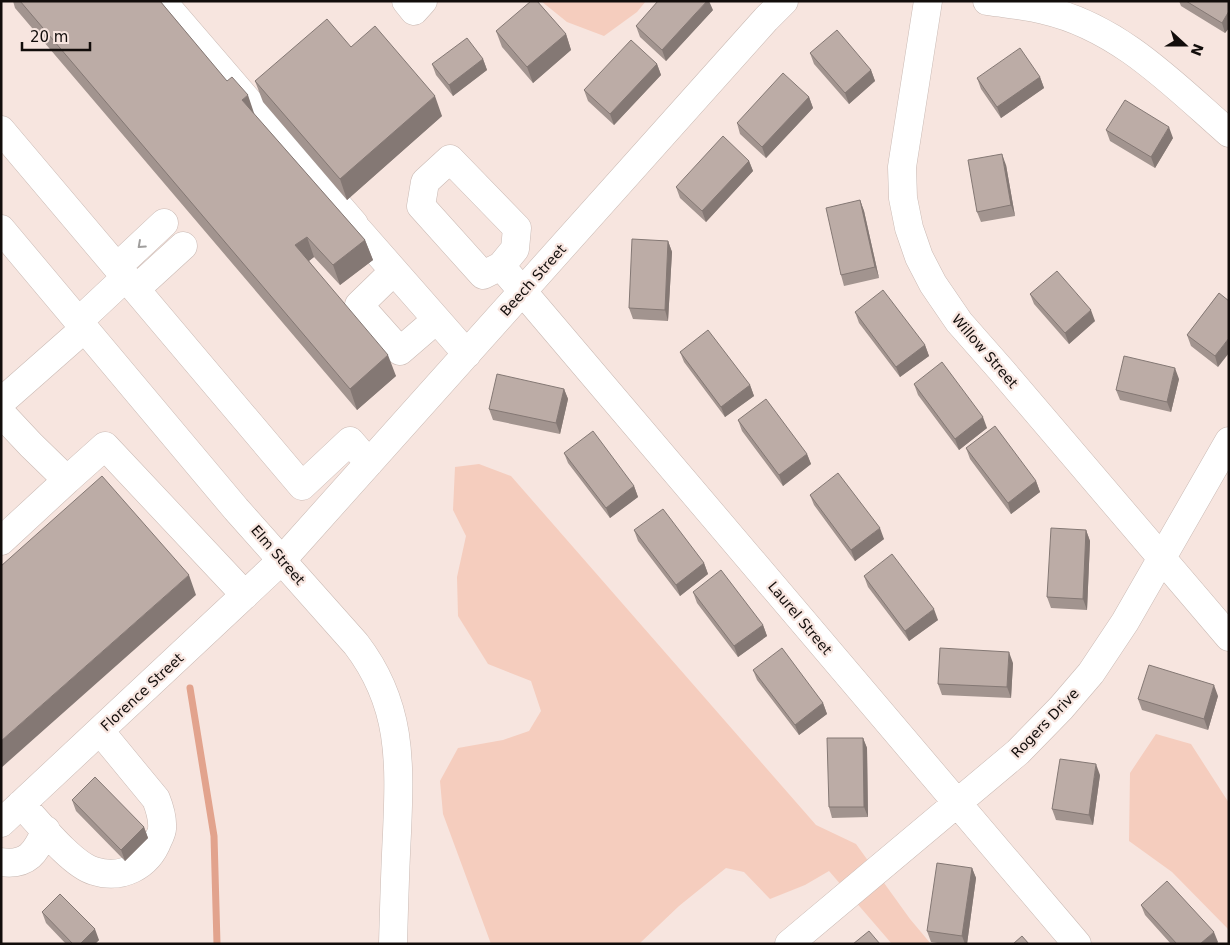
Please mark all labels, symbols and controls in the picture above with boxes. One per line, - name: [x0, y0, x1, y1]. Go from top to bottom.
- scale bar: [22, 20, 90, 52]
- north arrow: [1160, 20, 1210, 70]
- text: 20 m: [30, 28, 68, 46]
- text: N: [1188, 41, 1207, 58]
- one-way arrow: [137, 239, 146, 248]
- street label: Beech Street: [497, 241, 570, 319]
- street label: Willow Street: [949, 311, 1022, 391]
- street label: Elm Street: [248, 522, 308, 588]
- street label: Laurel Street: [765, 578, 835, 658]
- street label: Florence Street: [98, 649, 187, 734]
- street label: Rogers Drive: [1008, 685, 1082, 761]

